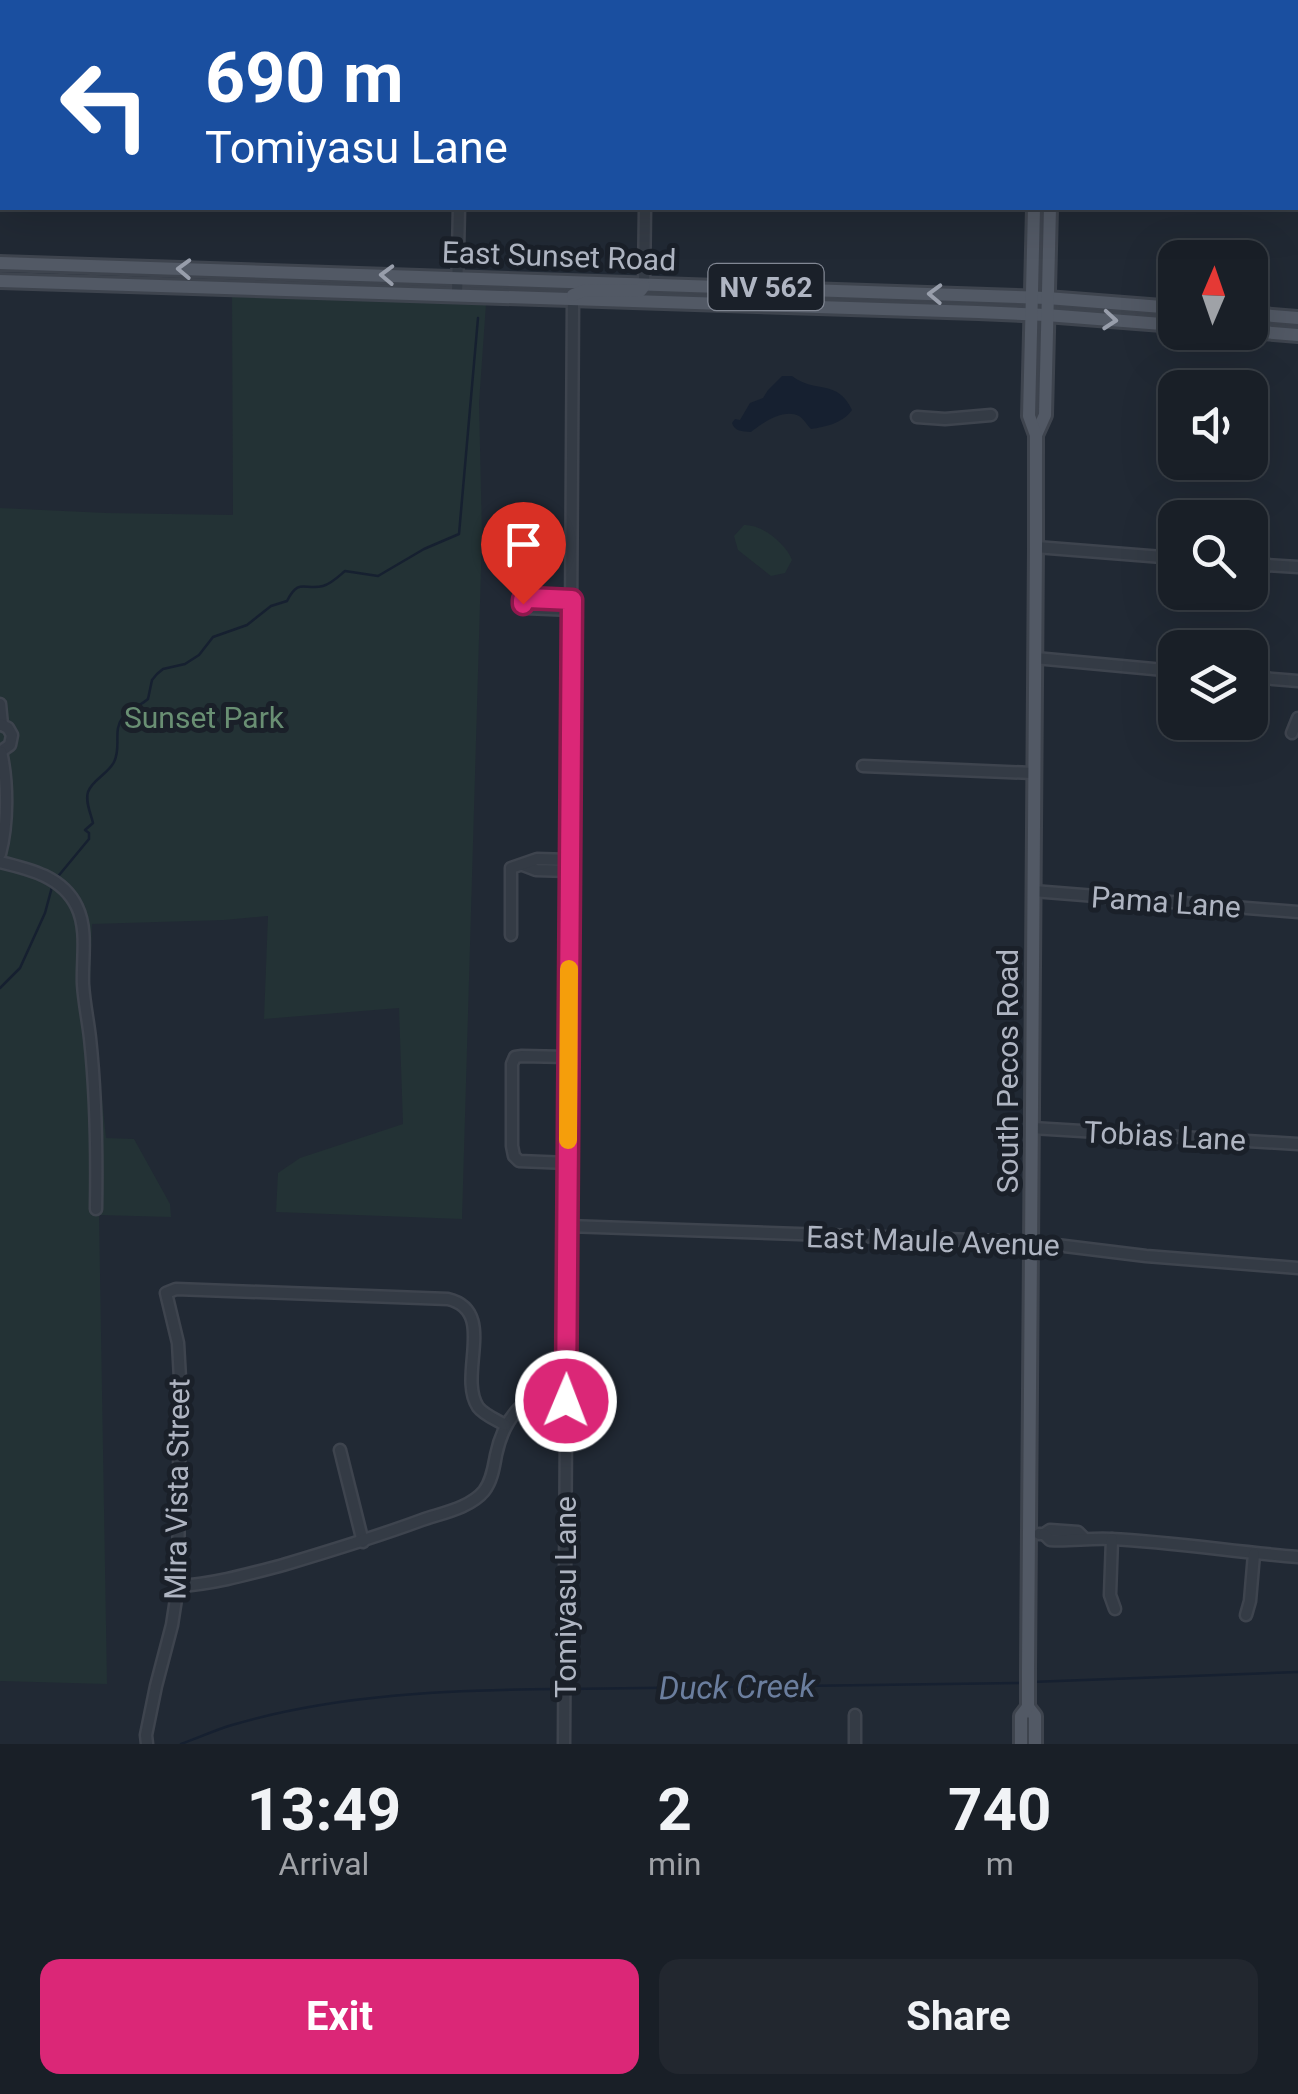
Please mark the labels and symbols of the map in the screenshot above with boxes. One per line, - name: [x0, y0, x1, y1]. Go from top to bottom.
- street label: East Sunset Road: [441, 234, 677, 278]
- north arrow: [1158, 240, 1268, 350]
- one-way arrow: [175, 258, 191, 279]
- road number: NV 562: [708, 264, 824, 310]
- one-way arrow: [379, 265, 395, 286]
- one-way arrow: [926, 284, 942, 305]
- one-way arrow: [1103, 309, 1119, 330]
- pin: [481, 502, 566, 605]
- park label: Sunset Park: [124, 700, 285, 735]
- street label: Pama Lane: [1090, 879, 1242, 925]
- street label: South Pecos Road: [990, 949, 1025, 1193]
- street label: Tobias Lane: [1083, 1114, 1247, 1158]
- street label: East Maule Avenue: [806, 1219, 1060, 1263]
- position arrow: [514, 1349, 618, 1453]
- street label: Mira Vista Street: [158, 1378, 196, 1600]
- street label: Tomiyasu Lane: [548, 1496, 583, 1698]
- water label: Duck Creek: [658, 1667, 817, 1707]

